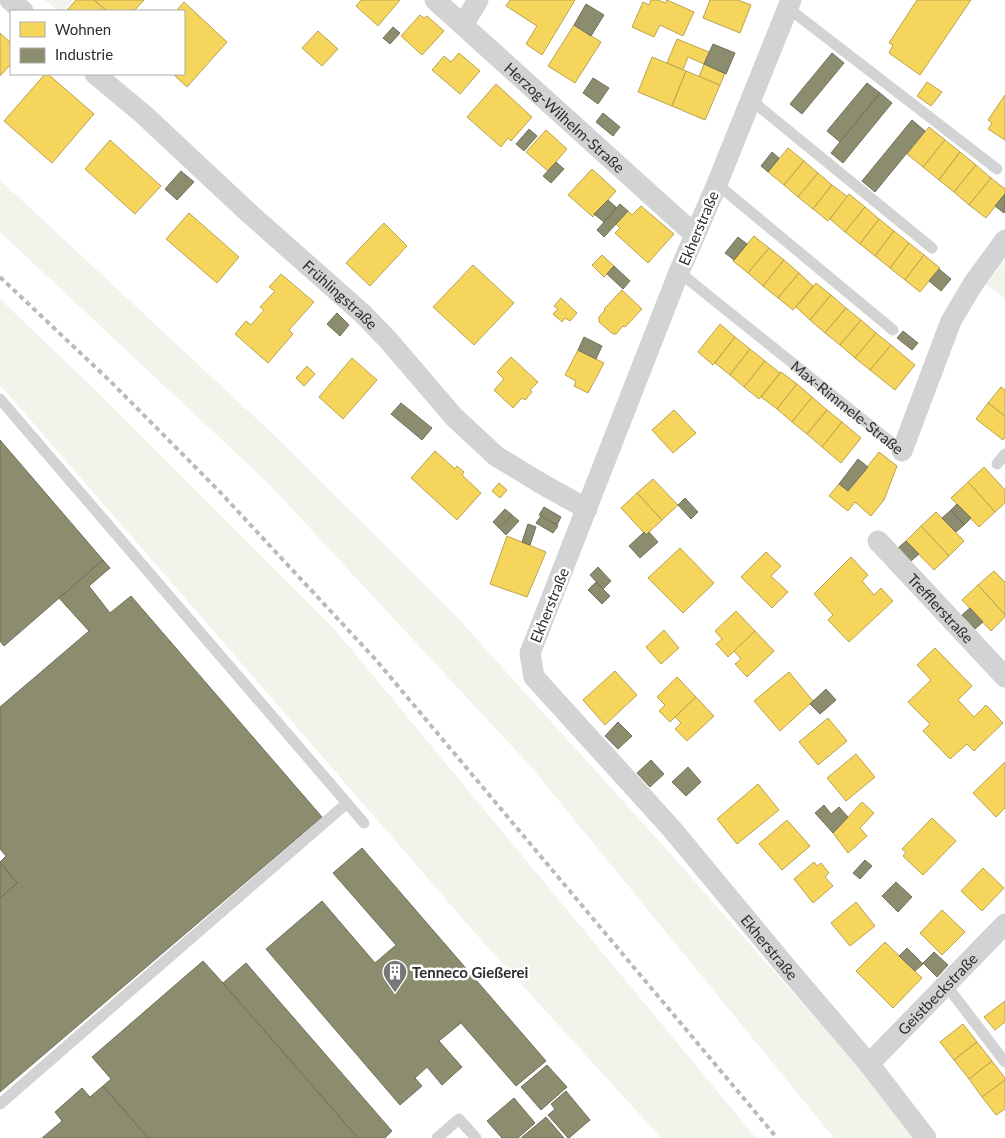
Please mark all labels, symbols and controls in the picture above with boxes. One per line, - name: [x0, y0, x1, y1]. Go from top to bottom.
- legend: [10, 10, 185, 75]
- text: Wohnen: [55, 20, 111, 38]
- text: Industrie: [55, 45, 113, 63]
- street label: Herzog-Wilhelm-Straße: [501, 58, 629, 176]
- street label: Ekherstraße: [674, 188, 722, 268]
- street label: Frühlingstraße: [299, 256, 382, 333]
- street label: Max-Rimmele-Straße: [788, 357, 907, 458]
- street label: Ekherstraße: [526, 565, 572, 645]
- street label: Trefflerstraße: [904, 570, 978, 647]
- street label: Ekherstraße: [737, 911, 802, 983]
- street label: Geistbeckstraße: [894, 949, 981, 1038]
- building icon: Tenneco Gießerei: [382, 959, 408, 993]
- place label: Tenneco Gießerei: [412, 963, 529, 981]

